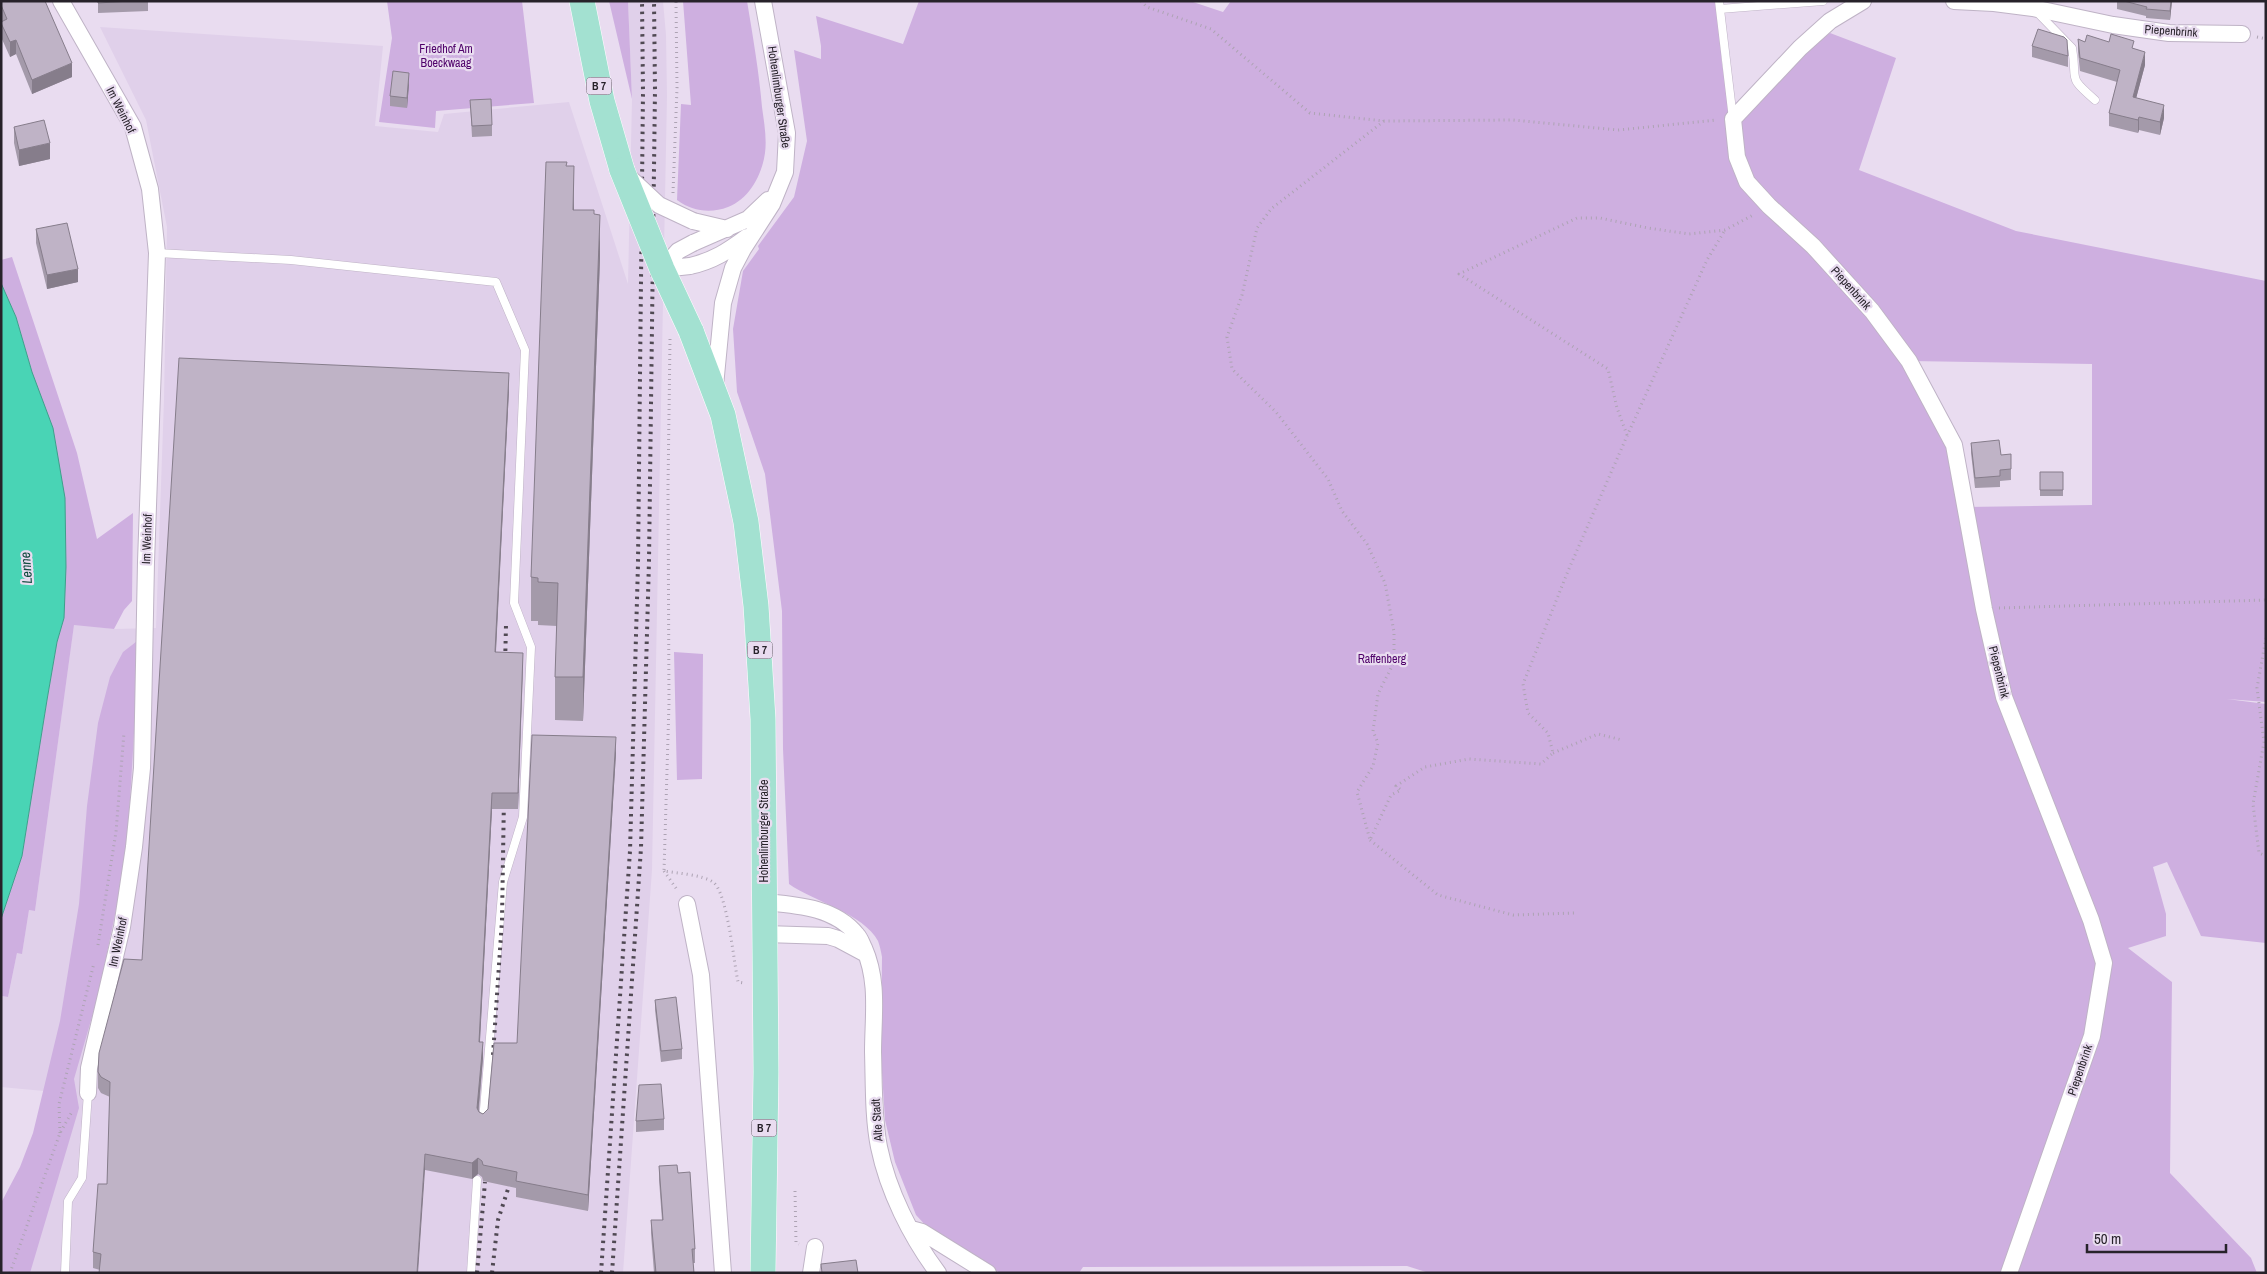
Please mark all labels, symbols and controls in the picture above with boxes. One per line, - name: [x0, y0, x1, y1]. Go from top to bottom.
- street label: Piepenbrink: [2144, 21, 2198, 41]
- park label: Friedhof Am Boeckwaag: [419, 41, 473, 71]
- street label: Hohenlimburger Straße: [764, 45, 794, 149]
- road number: B 7: [586, 78, 612, 94]
- street label: Im Weinhof: [102, 84, 140, 136]
- street label: Piepenbrink: [1827, 263, 1875, 313]
- street label: Im Weinhof: [138, 513, 156, 564]
- water label: Lenne: [16, 551, 36, 585]
- road number: B 7: [748, 642, 772, 658]
- street label: Piepenbrink: [1985, 644, 2013, 700]
- park label: Raffenberg: [1358, 651, 1407, 667]
- street label: Hohenlimburger Straße: [756, 780, 772, 882]
- street label: Im Weinhof: [105, 916, 131, 968]
- street label: Piepenbrink: [2064, 1042, 2096, 1098]
- street label: Alte Stadt: [868, 1098, 887, 1143]
- road number: B 7: [752, 1120, 776, 1136]
- scale bar: [2087, 1222, 2226, 1254]
- text: 50 m: [2094, 1228, 2121, 1249]

